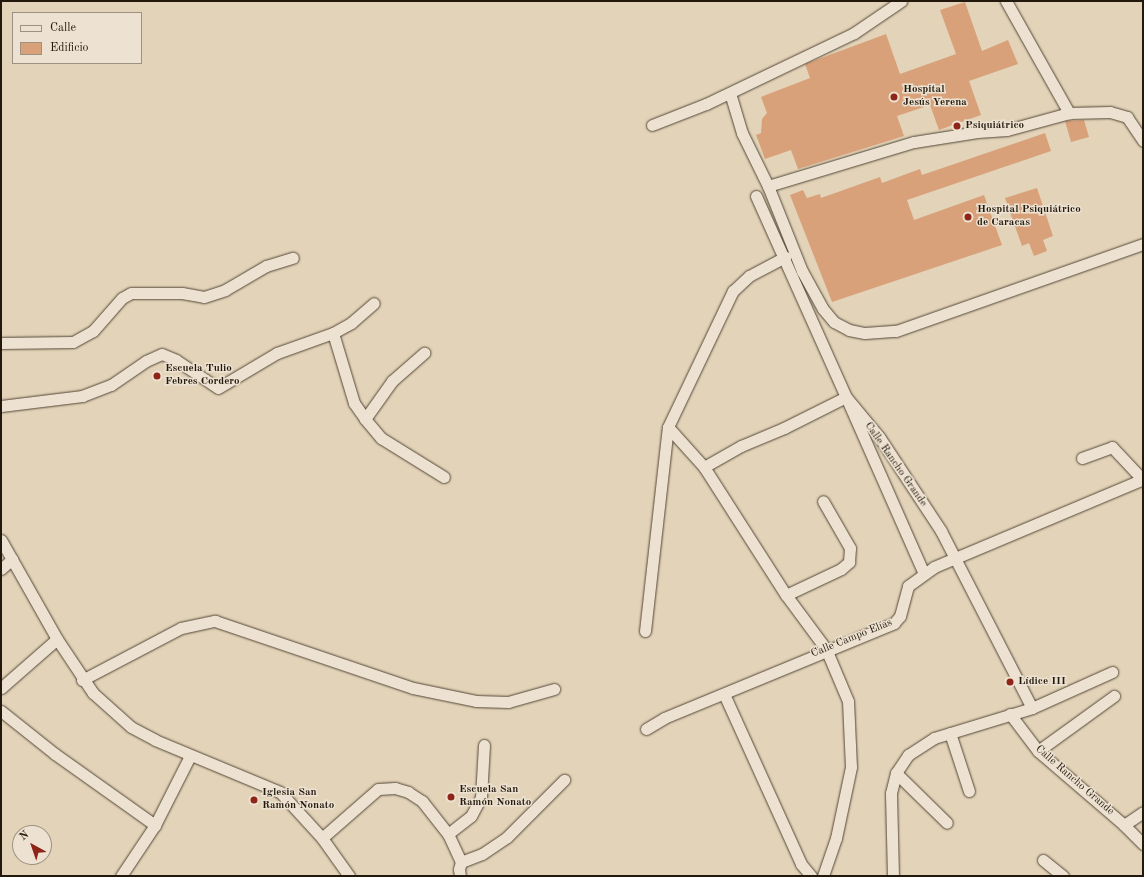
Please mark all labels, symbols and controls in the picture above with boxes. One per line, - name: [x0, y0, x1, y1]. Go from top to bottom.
- legend: [12, 12, 142, 64]
- text: Calle: [50, 22, 76, 34]
- text: Edificio: [50, 42, 89, 54]
- place label: Hospital Jesús Yerena: [903, 84, 967, 110]
- marker: Hospital Jesús Yerena: [888, 91, 900, 103]
- place label: Psiquiátrico: [965, 119, 1024, 133]
- marker: Psiquiátrico: [952, 121, 962, 131]
- place label: Hospital Psiquiátrico de Caracas: [977, 204, 1081, 230]
- marker: Hospital Psiquiátrico de Caracas: [962, 211, 974, 223]
- place label: Escuela Tulio Febres Cordero: [165, 363, 240, 389]
- marker: Escuela Tulio Febres Cordero: [152, 371, 162, 381]
- street label: Calle Rancho Grande: [861, 420, 929, 510]
- street label: Calle Campo Elías: [809, 617, 895, 661]
- place label: Lídice III: [1018, 675, 1066, 689]
- marker: Lídice III: [1005, 677, 1015, 687]
- street label: Calle Rancho Grande: [1032, 743, 1116, 819]
- place label: Escuela San Ramón Nonato: [459, 784, 531, 810]
- place label: Iglesia San Ramón Nonato: [262, 787, 334, 813]
- marker: Escuela San Ramón Nonato: [446, 792, 456, 802]
- marker: Iglesia San Ramón Nonato: [249, 795, 259, 805]
- north arrow: [12, 825, 52, 865]
- text: N: [18, 829, 31, 843]

